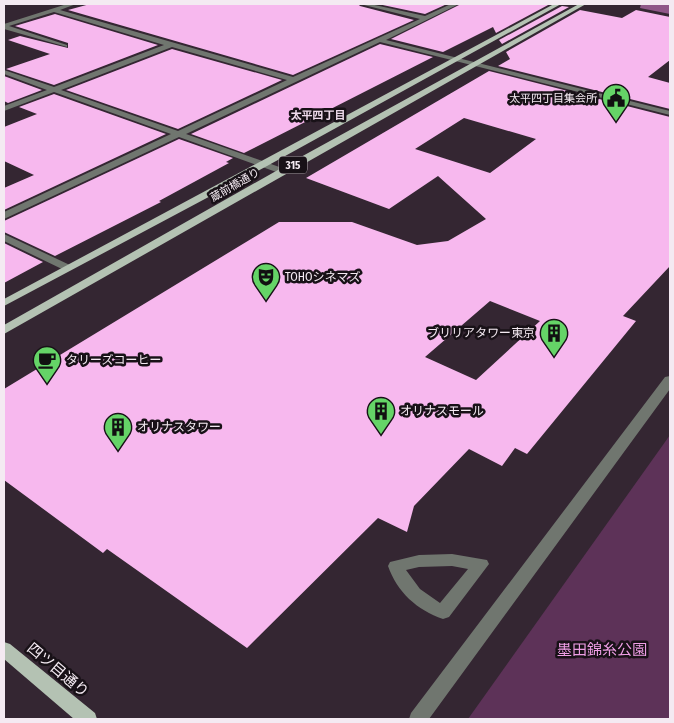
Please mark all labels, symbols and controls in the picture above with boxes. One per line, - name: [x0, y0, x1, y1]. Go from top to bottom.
- public building icon: 太平四丁目集会所: [601, 83, 631, 122]
- place label: 太平四丁目集会所: [509, 92, 598, 105]
- district label: 太平四丁目: [291, 109, 346, 122]
- road number: 315: [279, 156, 307, 174]
- street label: 蔵前橋通り: [208, 166, 262, 204]
- theatre icon: TOHOシネマズ: [251, 262, 281, 301]
- place label: TOHOシネマズ: [285, 270, 360, 284]
- building icon: ブリリアタワー東京: [539, 318, 569, 357]
- place label: ブリリアタワー東京: [427, 326, 535, 340]
- cafe icon: タリーズコーヒー: [32, 345, 62, 384]
- place label: タリーズコーヒー: [66, 353, 161, 367]
- building icon: オリナスモール: [366, 396, 396, 435]
- place label: オリナスモール: [400, 404, 484, 418]
- building icon: オリナスタワー: [103, 412, 133, 451]
- place label: オリナスタワー: [137, 420, 221, 434]
- street label: 四ツ目通り: [23, 639, 93, 701]
- park label: 墨田錦糸公園: [557, 641, 647, 659]

